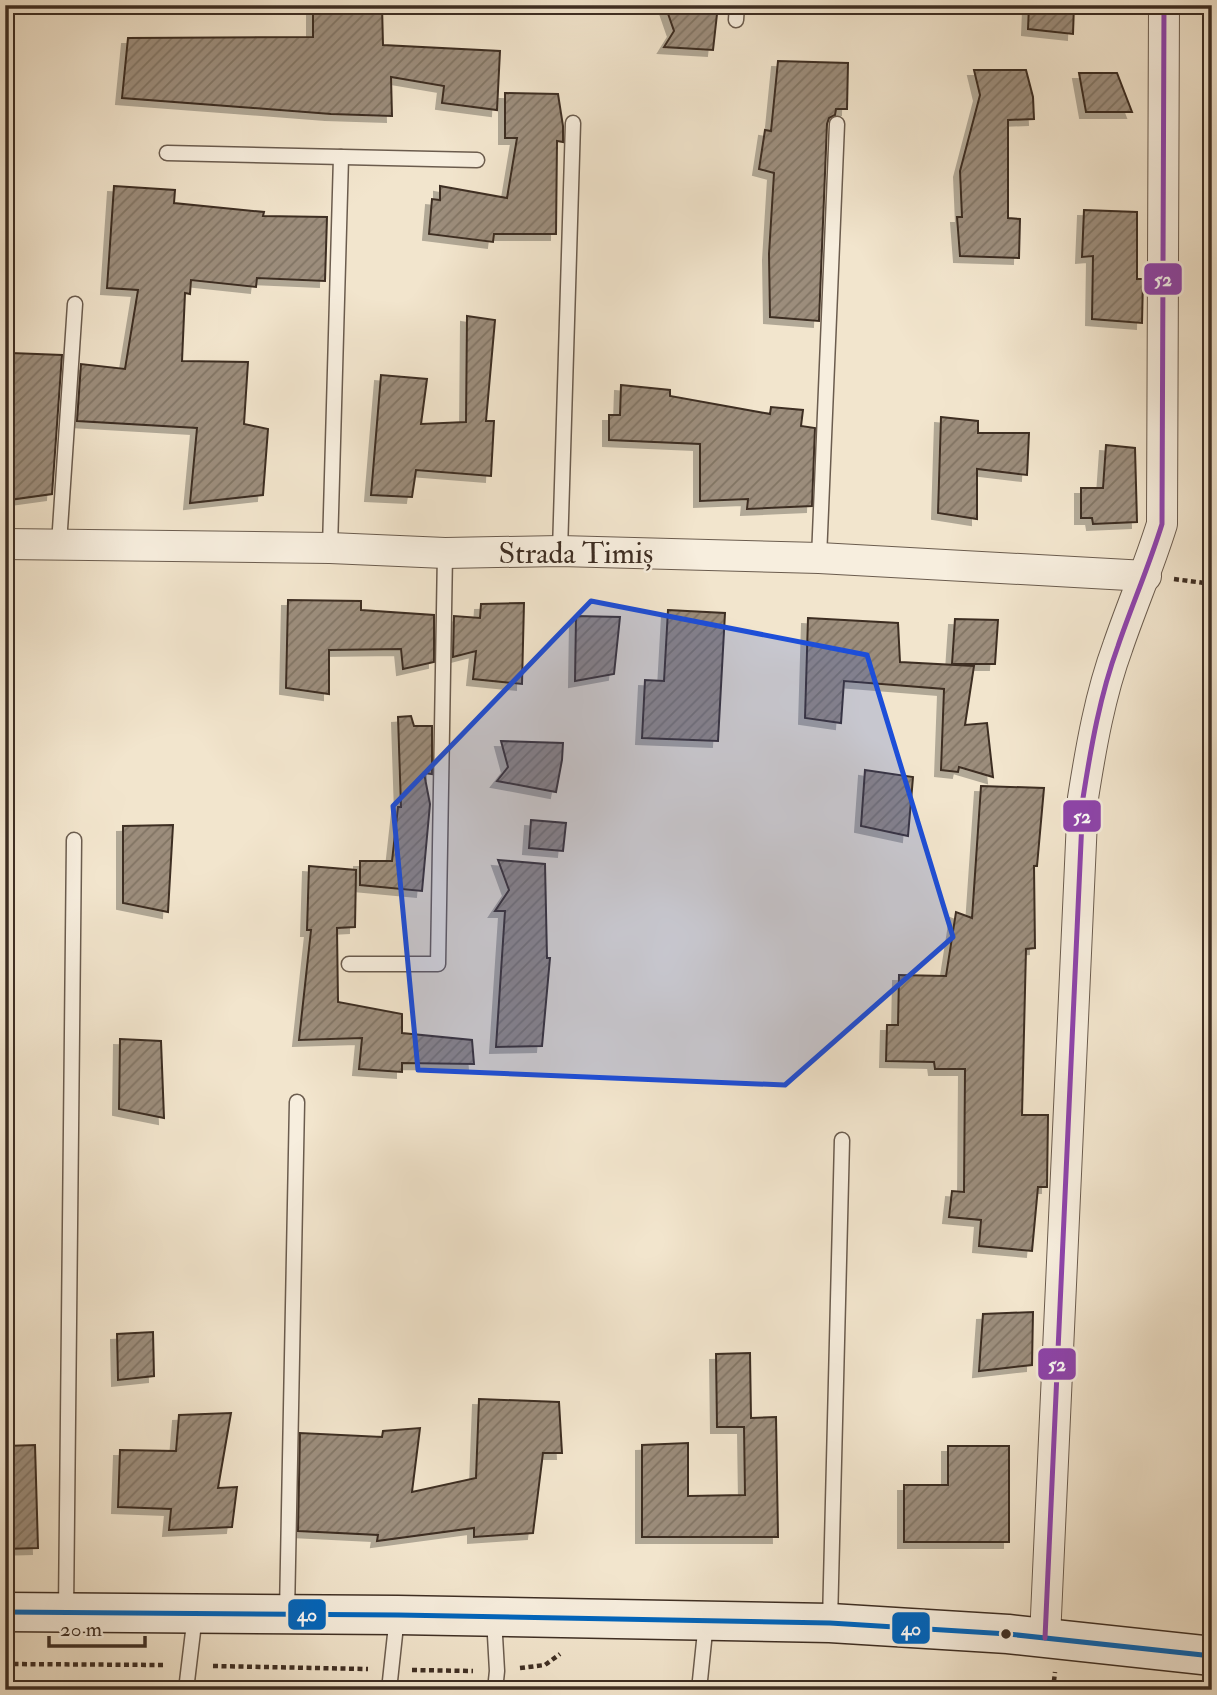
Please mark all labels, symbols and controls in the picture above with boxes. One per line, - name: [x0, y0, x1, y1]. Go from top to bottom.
- line badge: 52: [1143, 262, 1183, 296]
- text: 52: [1154, 268, 1172, 292]
- street label: Strada Timiș: [499, 535, 653, 572]
- line badge: 52: [1062, 799, 1102, 833]
- text: 52: [1073, 805, 1091, 829]
- line badge: 52: [1037, 1347, 1077, 1381]
- text: 52: [1048, 1353, 1066, 1377]
- line badge: 40: [287, 1598, 327, 1631]
- text: 40: [296, 1603, 317, 1627]
- scale bar: [49, 1604, 145, 1648]
- line badge: 40: [891, 1611, 931, 1645]
- text: 20 m: [60, 1616, 102, 1643]
- text: 40: [900, 1617, 921, 1641]
- unlabelled marker: [999, 1627, 1013, 1641]

